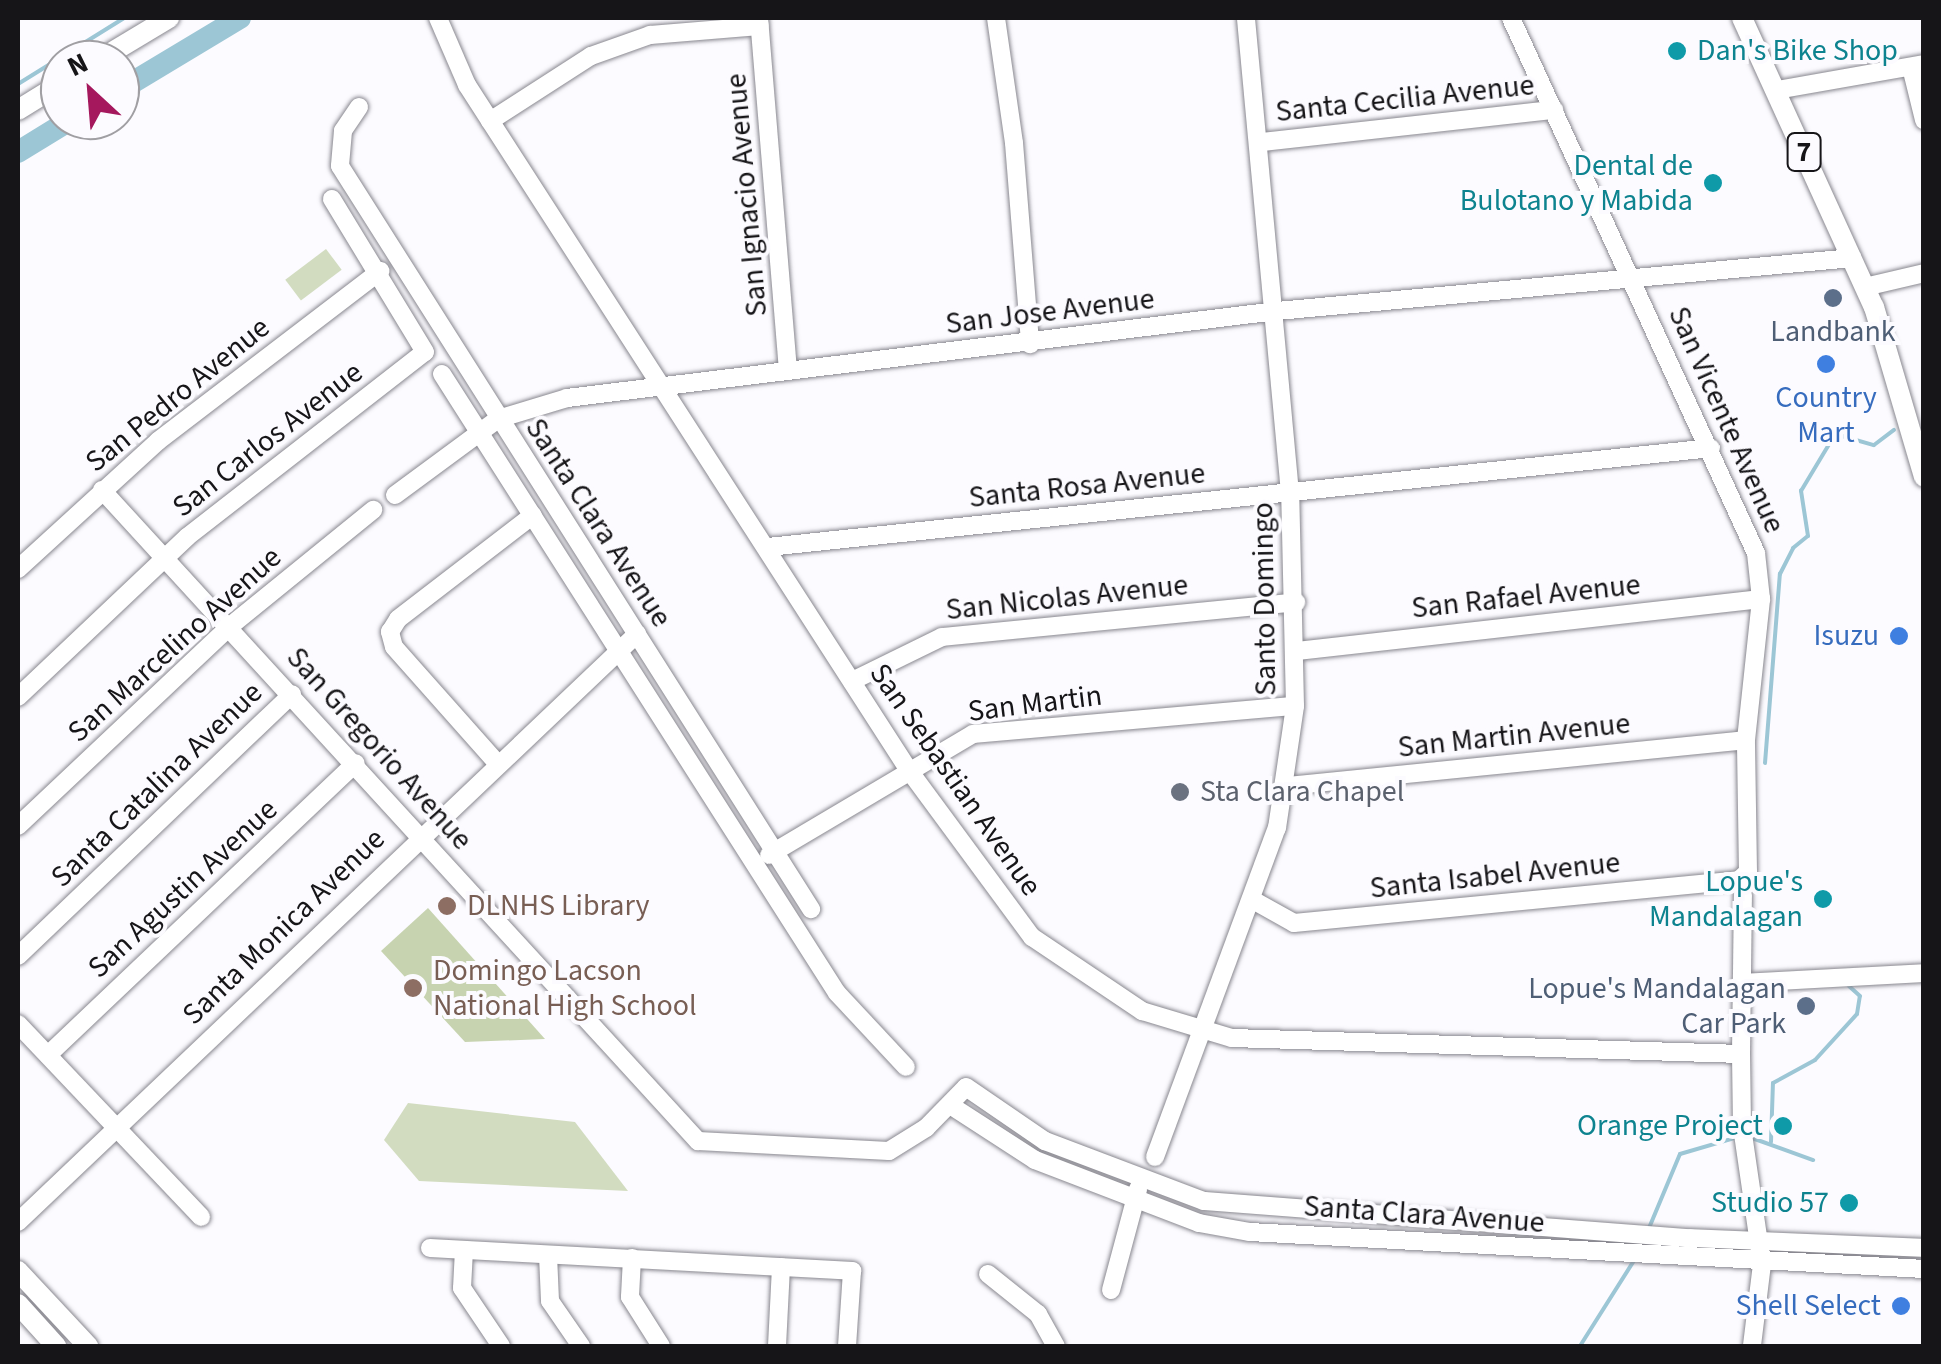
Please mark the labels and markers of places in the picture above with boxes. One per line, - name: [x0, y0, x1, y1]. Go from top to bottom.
- place label: Dan's Bike Shop: [1697, 33, 1898, 69]
- marker: Dan's Bike Shop: [1666, 40, 1688, 62]
- place label: Dental de Bulotano y Mabida: [1460, 148, 1693, 218]
- marker: Dental de Bulotano y Mabida: [1702, 172, 1724, 194]
- marker: Landbank: [1822, 287, 1844, 309]
- place label: Landbank: [1770, 314, 1896, 350]
- marker: Country Mart: [1815, 353, 1837, 375]
- place label: Country Mart: [1775, 380, 1877, 450]
- place label: Isuzu: [1813, 618, 1879, 654]
- marker: Isuzu: [1888, 625, 1910, 647]
- place label: Sta Clara Chapel: [1200, 774, 1404, 810]
- marker: Sta Clara Chapel: [1169, 781, 1191, 803]
- place label: Lopue's Mandalagan: [1649, 864, 1803, 934]
- place label: DLNHS Library: [467, 888, 650, 924]
- marker: Lopue's Mandalagan: [1812, 888, 1834, 910]
- marker: DLNHS Library: [436, 895, 458, 917]
- place label: Domingo Lacson National High School: [433, 953, 697, 1024]
- place label: Lopue's Mandalagan Car Park: [1528, 971, 1786, 1042]
- marker: Domingo Lacson National High School: [402, 977, 424, 999]
- marker: Lopue's Mandalagan Car Park: [1795, 995, 1817, 1017]
- place label: Orange Project: [1577, 1108, 1763, 1144]
- marker: Orange Project: [1772, 1115, 1794, 1137]
- place label: Studio 57: [1711, 1185, 1829, 1221]
- marker: Studio 57: [1838, 1192, 1860, 1214]
- place label: Shell Select: [1736, 1288, 1881, 1324]
- marker: Shell Select: [1890, 1295, 1912, 1317]

